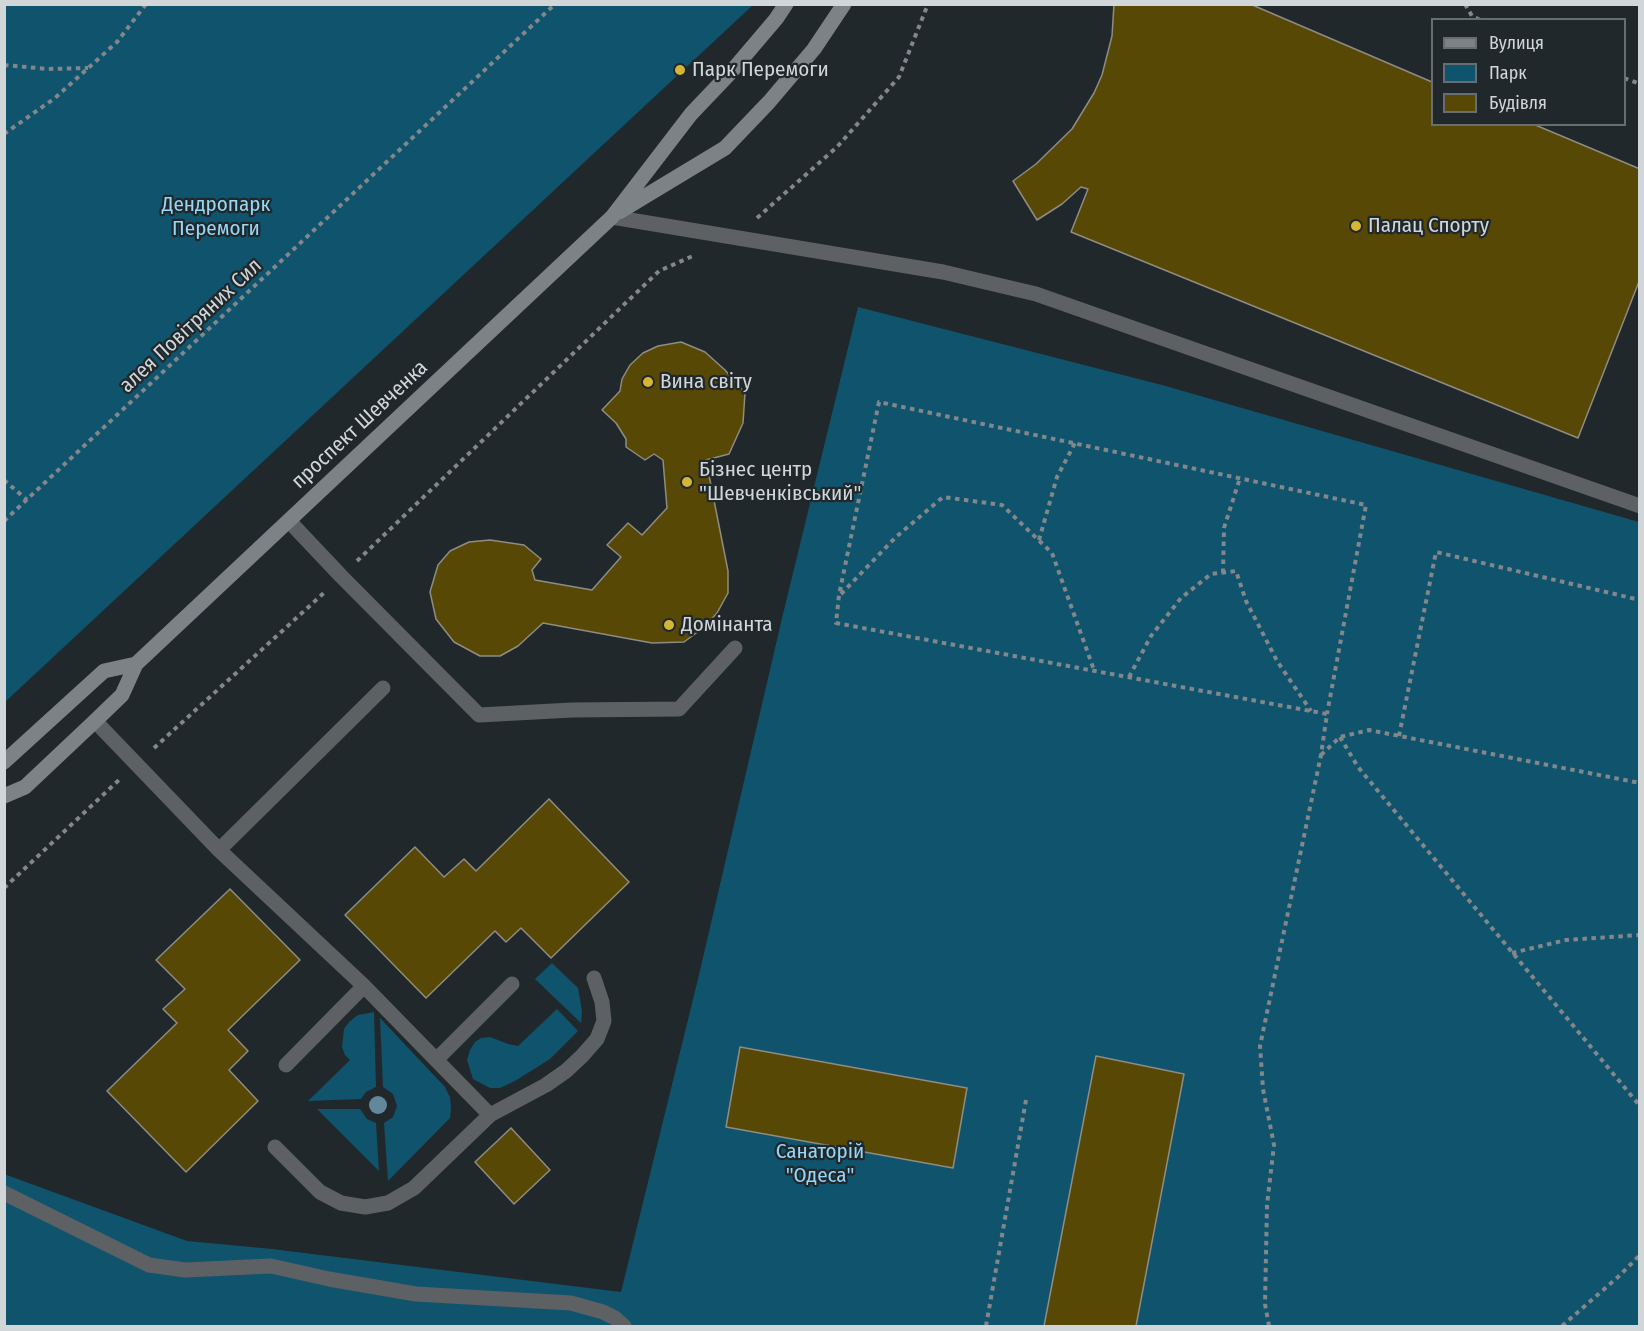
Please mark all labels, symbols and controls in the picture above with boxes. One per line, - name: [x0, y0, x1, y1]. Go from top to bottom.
- legend: [1431, 18, 1626, 126]
- text: Вулиця: [1489, 32, 1544, 54]
- place label: Парк Перемоги: [692, 57, 829, 83]
- text: Парк: [1489, 62, 1527, 84]
- marker: Парк Перемоги: [673, 63, 687, 77]
- text: Будівля: [1489, 92, 1547, 114]
- park label: Дендропарк Перемоги: [162, 192, 270, 242]
- place label: Палац Спорту: [1368, 213, 1489, 239]
- marker: Палац Спорту: [1349, 219, 1363, 233]
- street label: алея Повітряних Сил: [115, 254, 267, 398]
- street label: проспект Шевченка: [287, 355, 433, 495]
- place label: Вина світу: [660, 369, 752, 395]
- marker: Вина світу: [641, 375, 655, 389]
- place label: Бізнес центр "Шевченківський": [699, 457, 861, 507]
- marker: Бізнес центр "Шевченківський": [680, 475, 694, 489]
- place label: Домінанта: [681, 612, 773, 638]
- marker: Домінанта: [662, 618, 676, 632]
- park label: Санаторій "Одеса": [776, 1139, 864, 1189]

